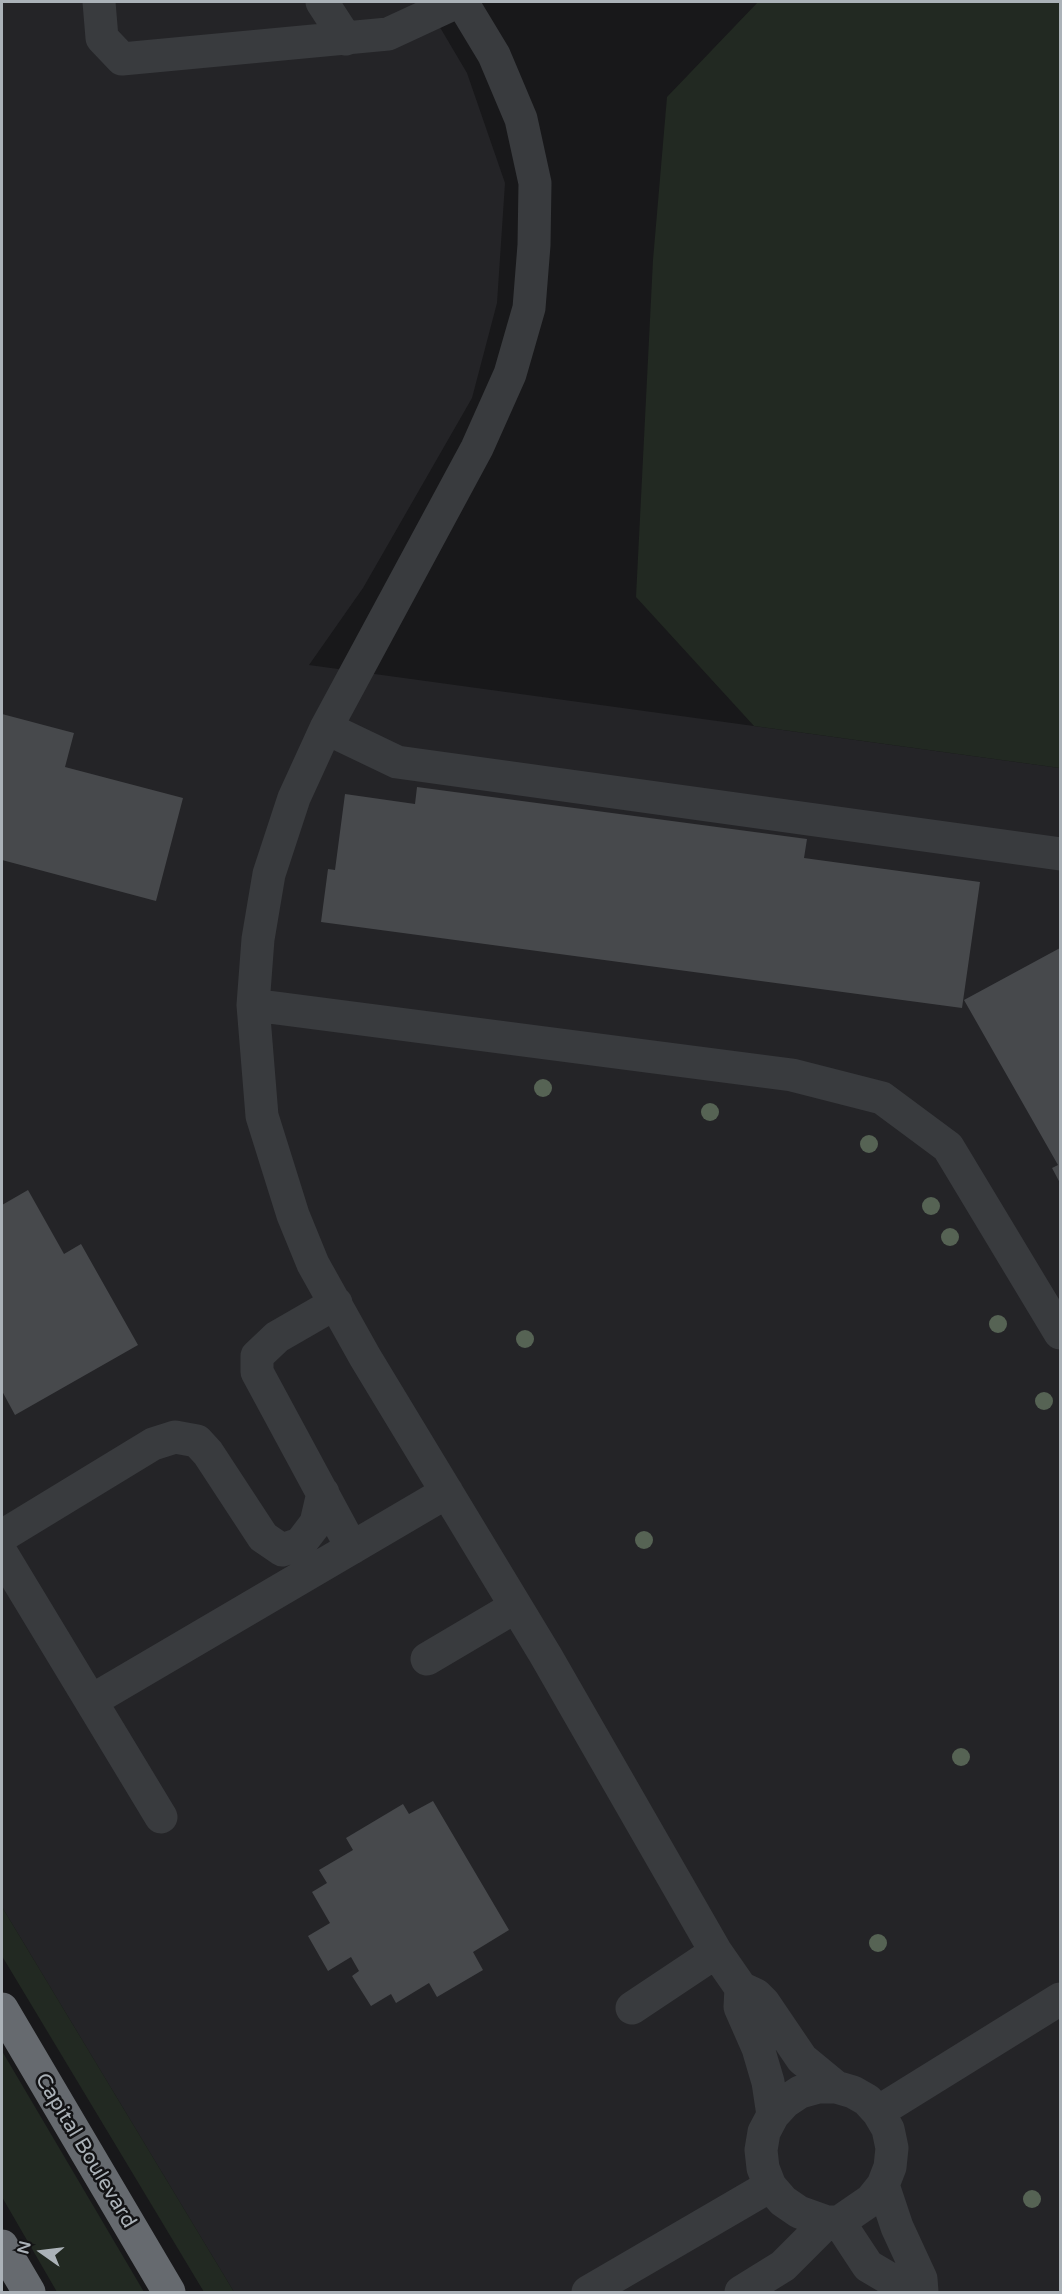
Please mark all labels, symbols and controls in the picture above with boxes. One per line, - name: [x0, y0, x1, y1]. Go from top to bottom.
- street label: Capital Boulevard: [29, 2069, 141, 2233]
- north arrow: [12, 2222, 72, 2282]
- text: N: [13, 2239, 36, 2256]

